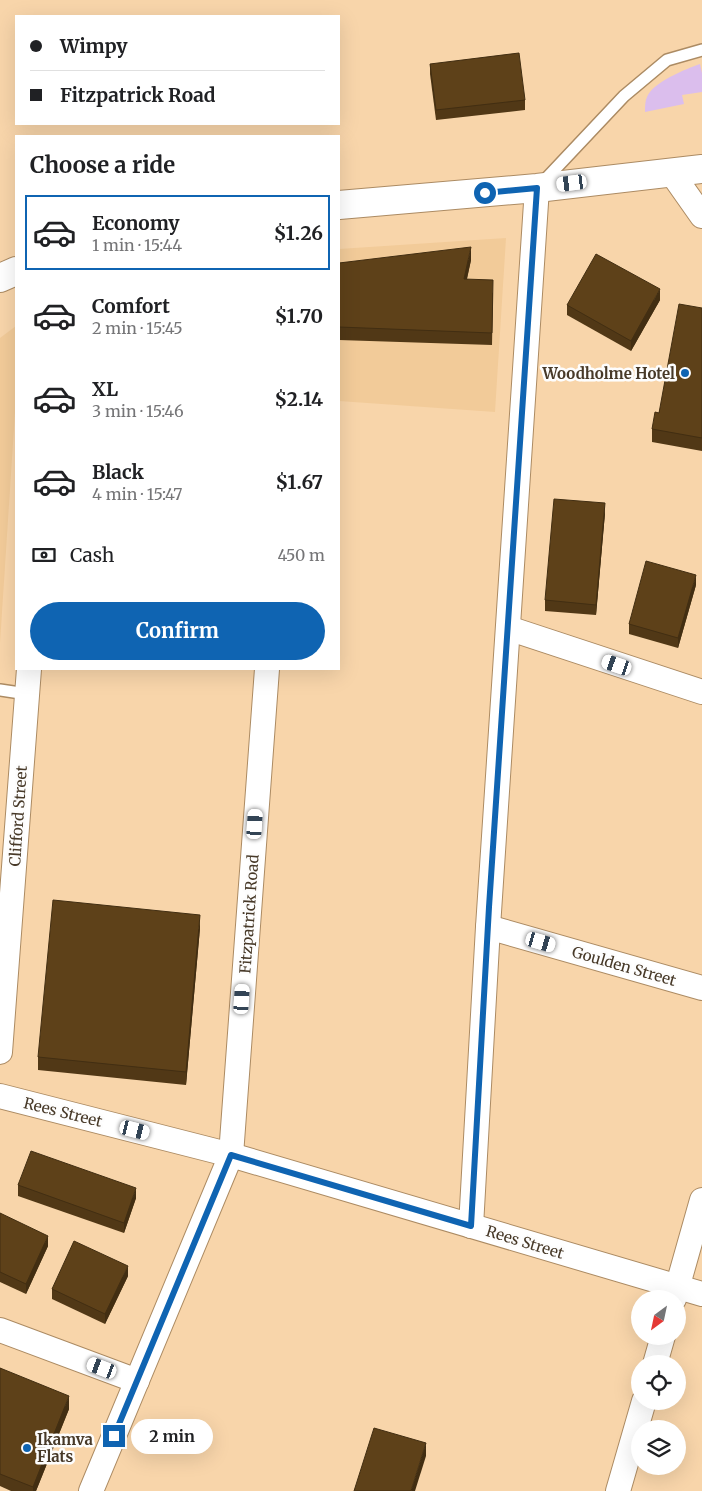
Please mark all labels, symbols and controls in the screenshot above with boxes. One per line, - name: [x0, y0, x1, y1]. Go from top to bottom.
- text: Wimpy: [60, 34, 128, 58]
- text: Fitzpatrick Road: [60, 83, 216, 107]
- text: Choose a ride: [30, 151, 175, 179]
- car: [556, 174, 587, 192]
- route start: [474, 182, 496, 204]
- icon: car: [32, 210, 77, 255]
- text: Economy: [92, 211, 180, 235]
- text: $1.26: [274, 221, 323, 245]
- text: 1 min · 15:44: [92, 235, 182, 255]
- icon: car: [32, 293, 77, 338]
- text: Comfort: [92, 294, 170, 318]
- text: $1.70: [275, 304, 323, 328]
- text: 2 min · 15:45: [92, 318, 183, 338]
- place label: Woodholme Hotel: [542, 364, 675, 383]
- marker: Woodholme Hotel: [679, 367, 691, 379]
- icon: car: [32, 376, 77, 421]
- text: XL: [92, 377, 118, 401]
- text: $2.14: [275, 387, 323, 411]
- text: 3 min · 15:46: [92, 401, 184, 421]
- icon: car: [32, 459, 77, 504]
- text: Black: [92, 460, 144, 484]
- text: $1.67: [276, 470, 323, 494]
- text: 4 min · 15:47: [92, 484, 182, 504]
- icon: cash: [30, 541, 58, 569]
- text: Cash: [70, 543, 114, 567]
- text: 450 m: [277, 545, 325, 565]
- button: Confirm: [30, 602, 325, 660]
- car: [600, 653, 633, 677]
- street label: Clifford Street: [5, 765, 31, 867]
- car: [246, 809, 263, 839]
- street label: Fitzpatrick Road: [235, 854, 263, 974]
- car: [524, 931, 557, 953]
- street label: Goulden Street: [570, 942, 678, 990]
- car: [233, 984, 250, 1014]
- street label: Rees Street: [22, 1093, 104, 1131]
- car: [118, 1119, 151, 1141]
- street label: Rees Street: [484, 1221, 566, 1263]
- north arrow: [631, 1290, 686, 1345]
- map controls: [631, 1290, 686, 1475]
- button: locate: [631, 1355, 686, 1410]
- car: [85, 1356, 118, 1380]
- callout: 2 min: [132, 1418, 214, 1454]
- button: layers: [631, 1420, 686, 1475]
- route end: [103, 1425, 125, 1447]
- text: 2 min: [149, 1426, 195, 1446]
- place label: Ikamva Flats: [37, 1430, 94, 1466]
- marker: Ikamva Flats: [21, 1442, 33, 1454]

